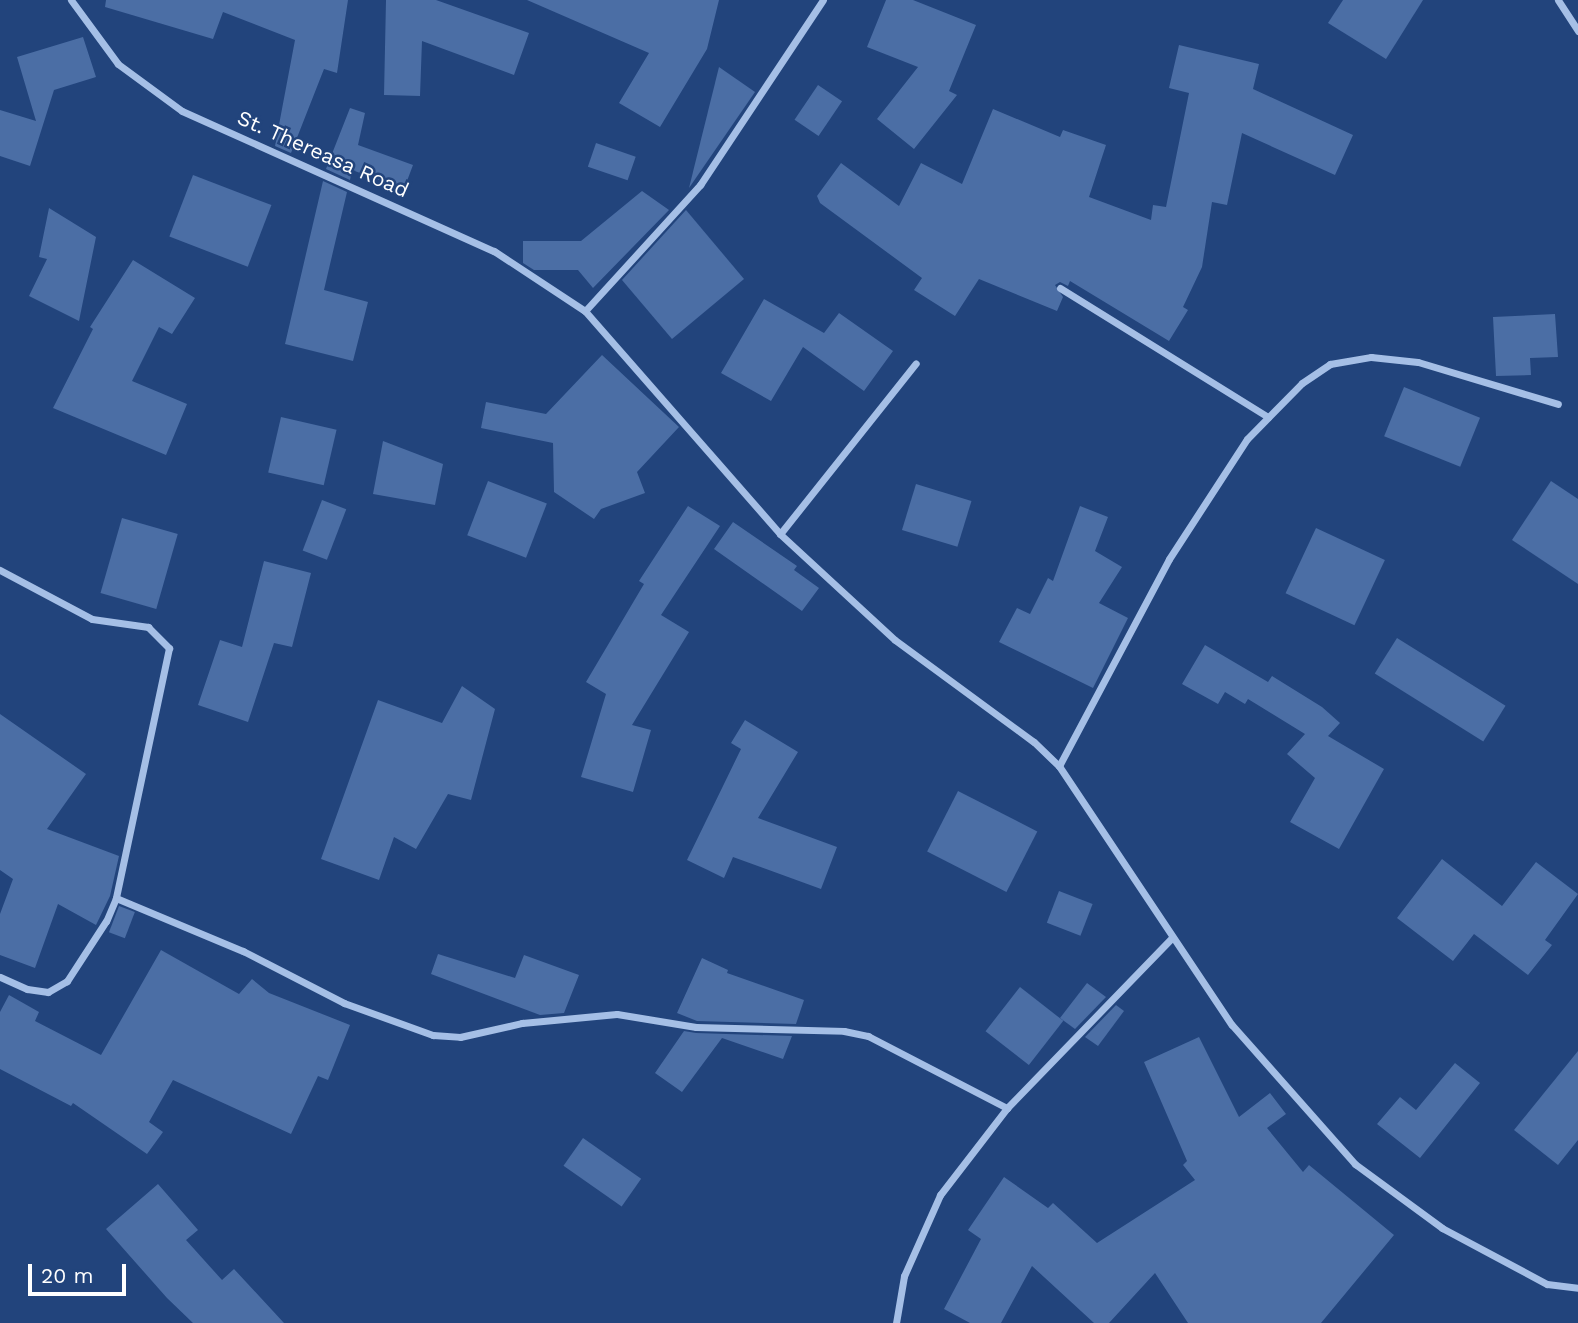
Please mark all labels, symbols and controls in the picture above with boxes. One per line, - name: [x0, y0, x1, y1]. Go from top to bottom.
- street label: St. Thereasa Road: [233, 105, 413, 203]
- scale bar: [32, 1250, 130, 1294]
- text: 20 m: [41, 1263, 93, 1288]

